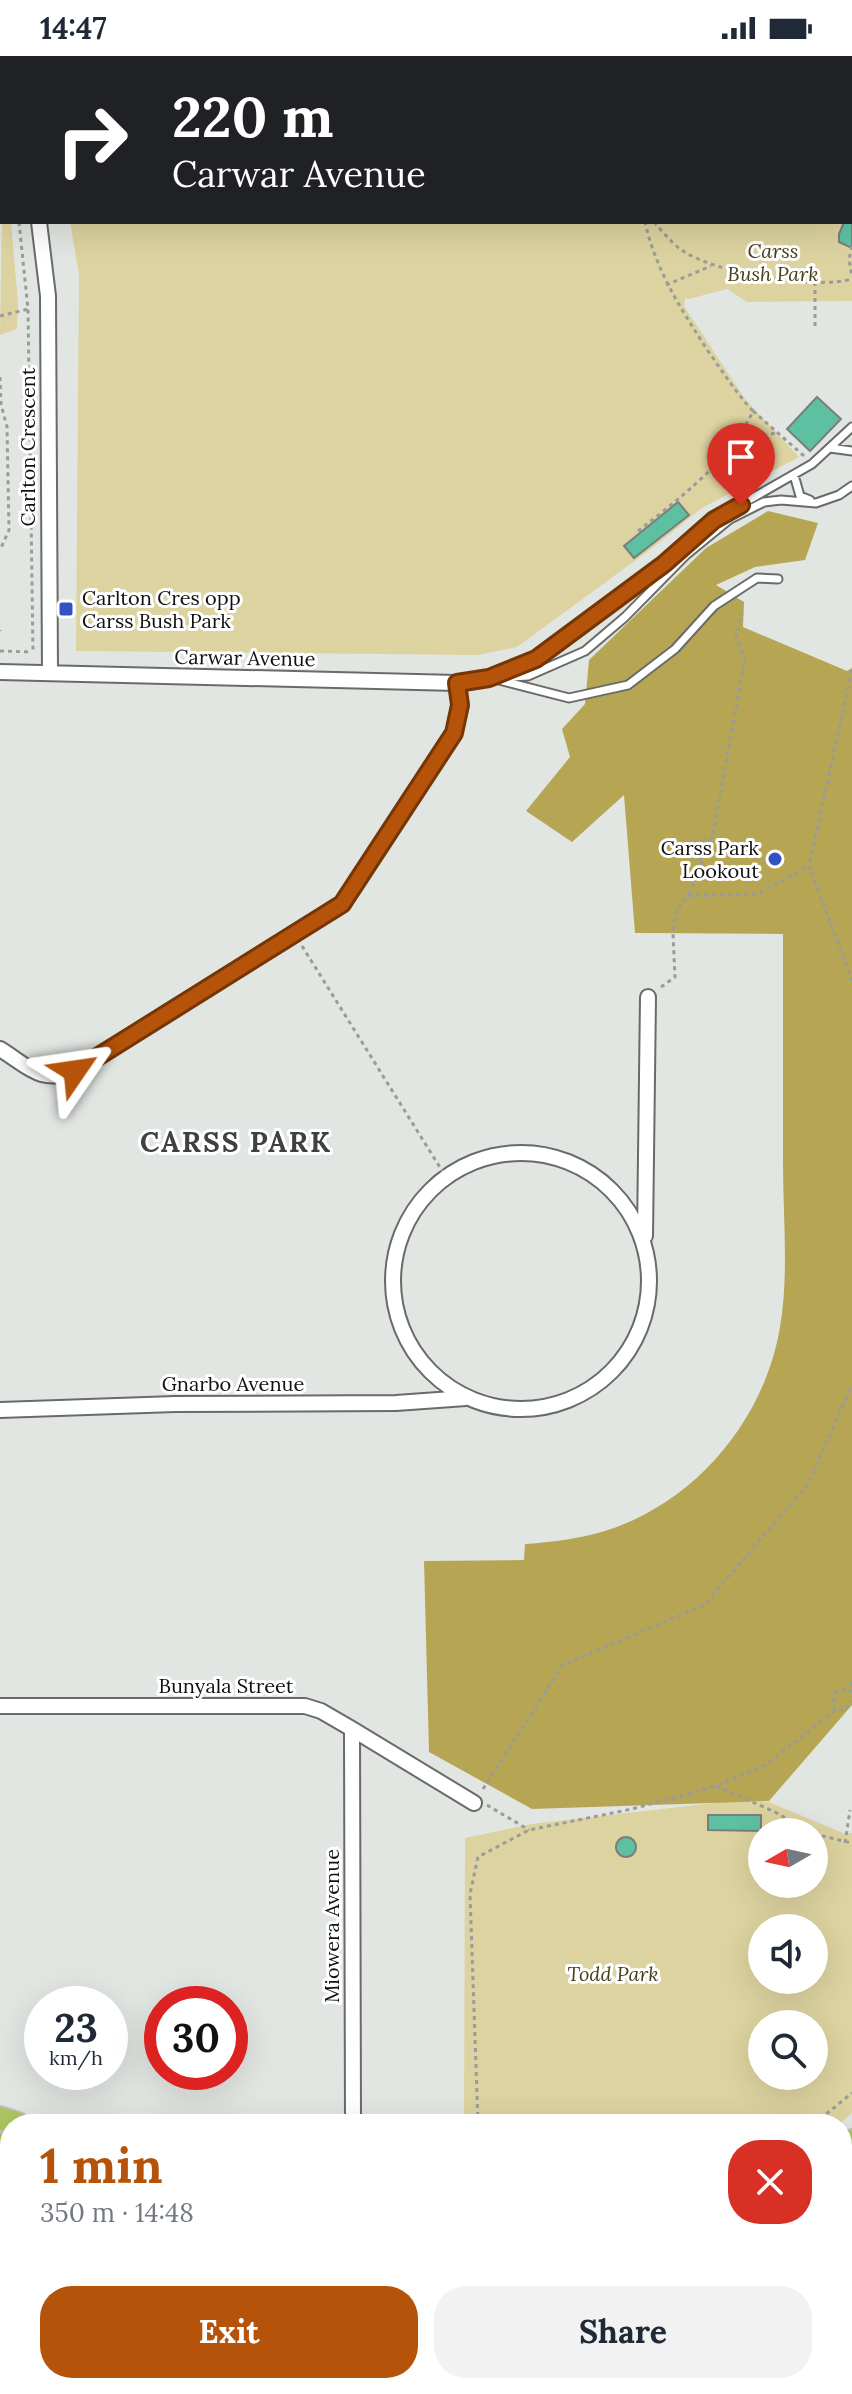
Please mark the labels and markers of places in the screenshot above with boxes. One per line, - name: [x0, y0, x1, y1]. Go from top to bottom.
- pin: [707, 423, 775, 505]
- place label: Carlton Cres opp Carss Bush Park: [82, 585, 241, 633]
- marker: Carlton Cres opp Carss Bush Park: [57, 600, 75, 618]
- place label: Carss Park Lookout: [661, 835, 759, 883]
- marker: Carss Park Lookout: [766, 850, 784, 868]

